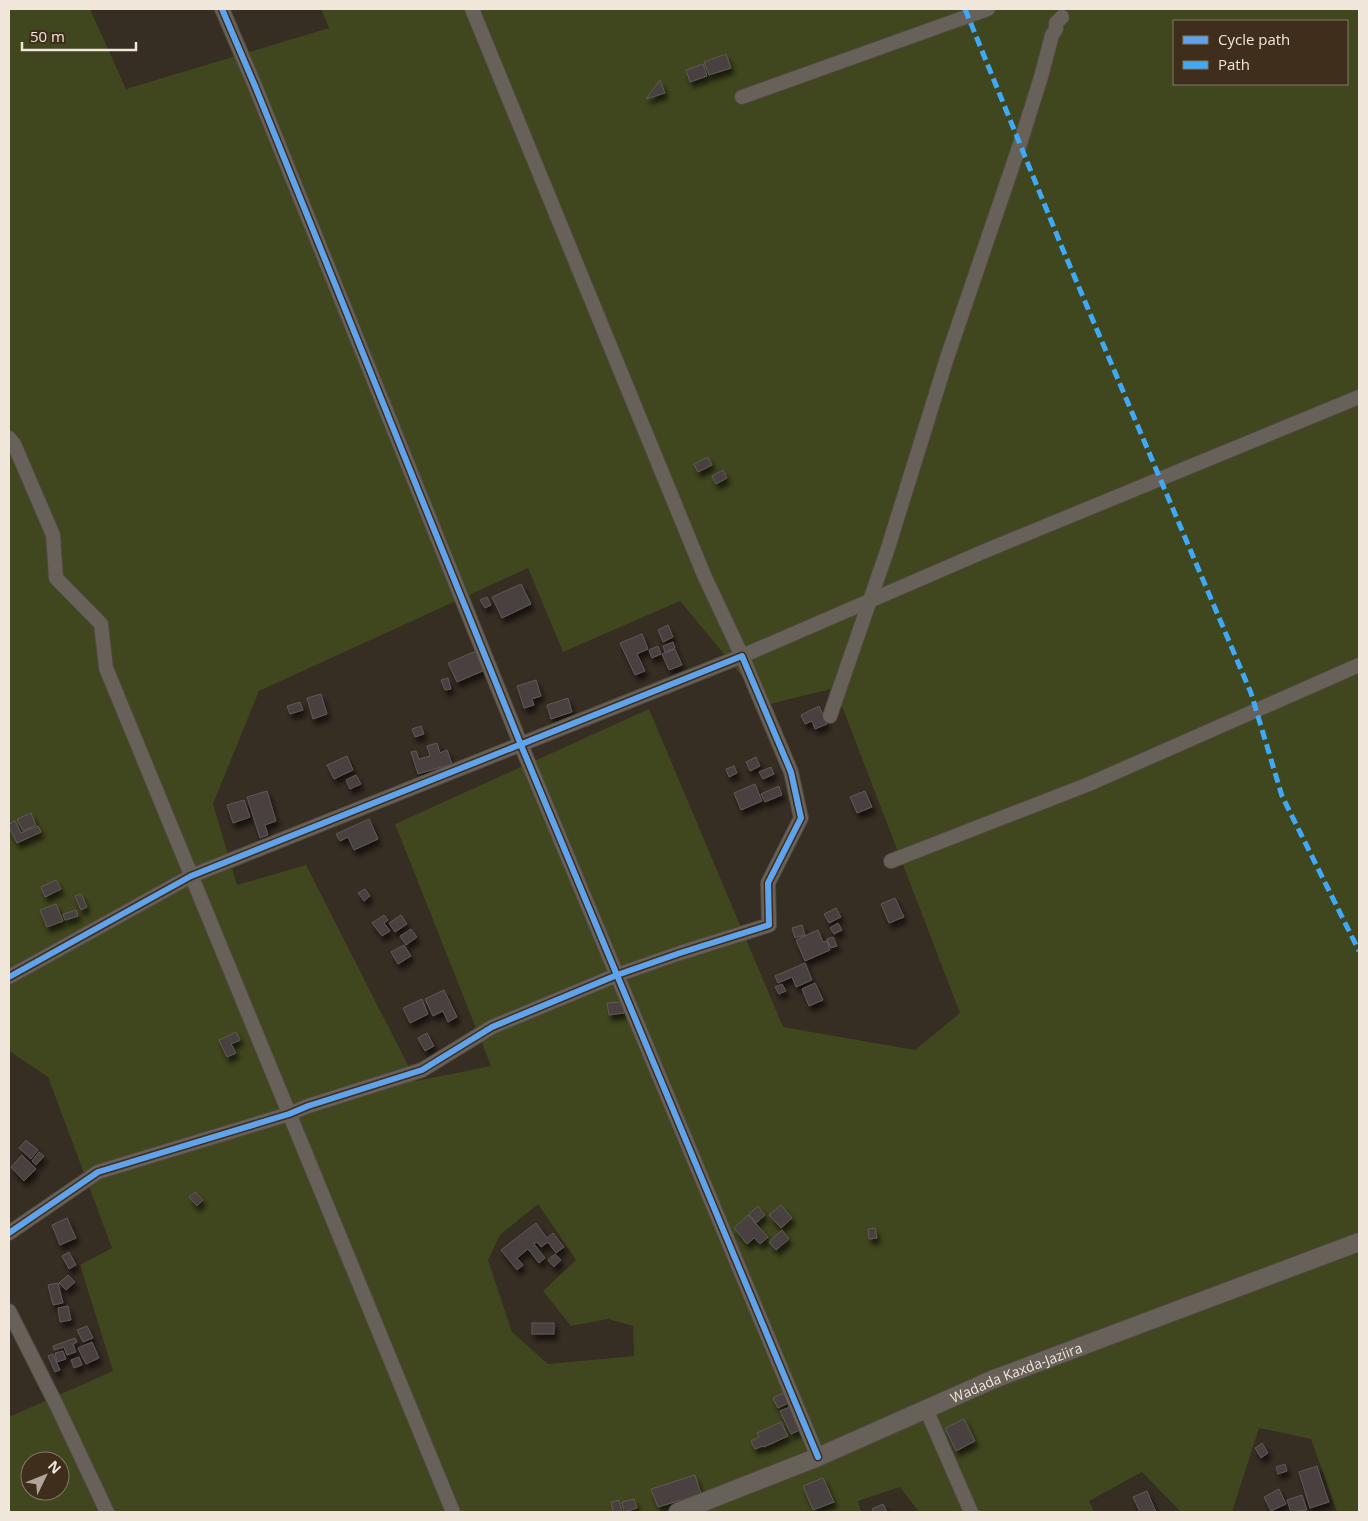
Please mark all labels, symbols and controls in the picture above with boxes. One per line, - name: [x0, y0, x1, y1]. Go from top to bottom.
- scale bar: [22, 20, 136, 52]
- legend: [1173, 20, 1348, 85]
- text: 50 m: [30, 26, 65, 46]
- text: Cycle path: [1218, 29, 1290, 49]
- text: Path: [1218, 54, 1250, 74]
- street label: Wadada Kaxda-Jaziira: [947, 1337, 1085, 1407]
- north arrow: [20, 1451, 70, 1501]
- text: N: [44, 1456, 66, 1477]

